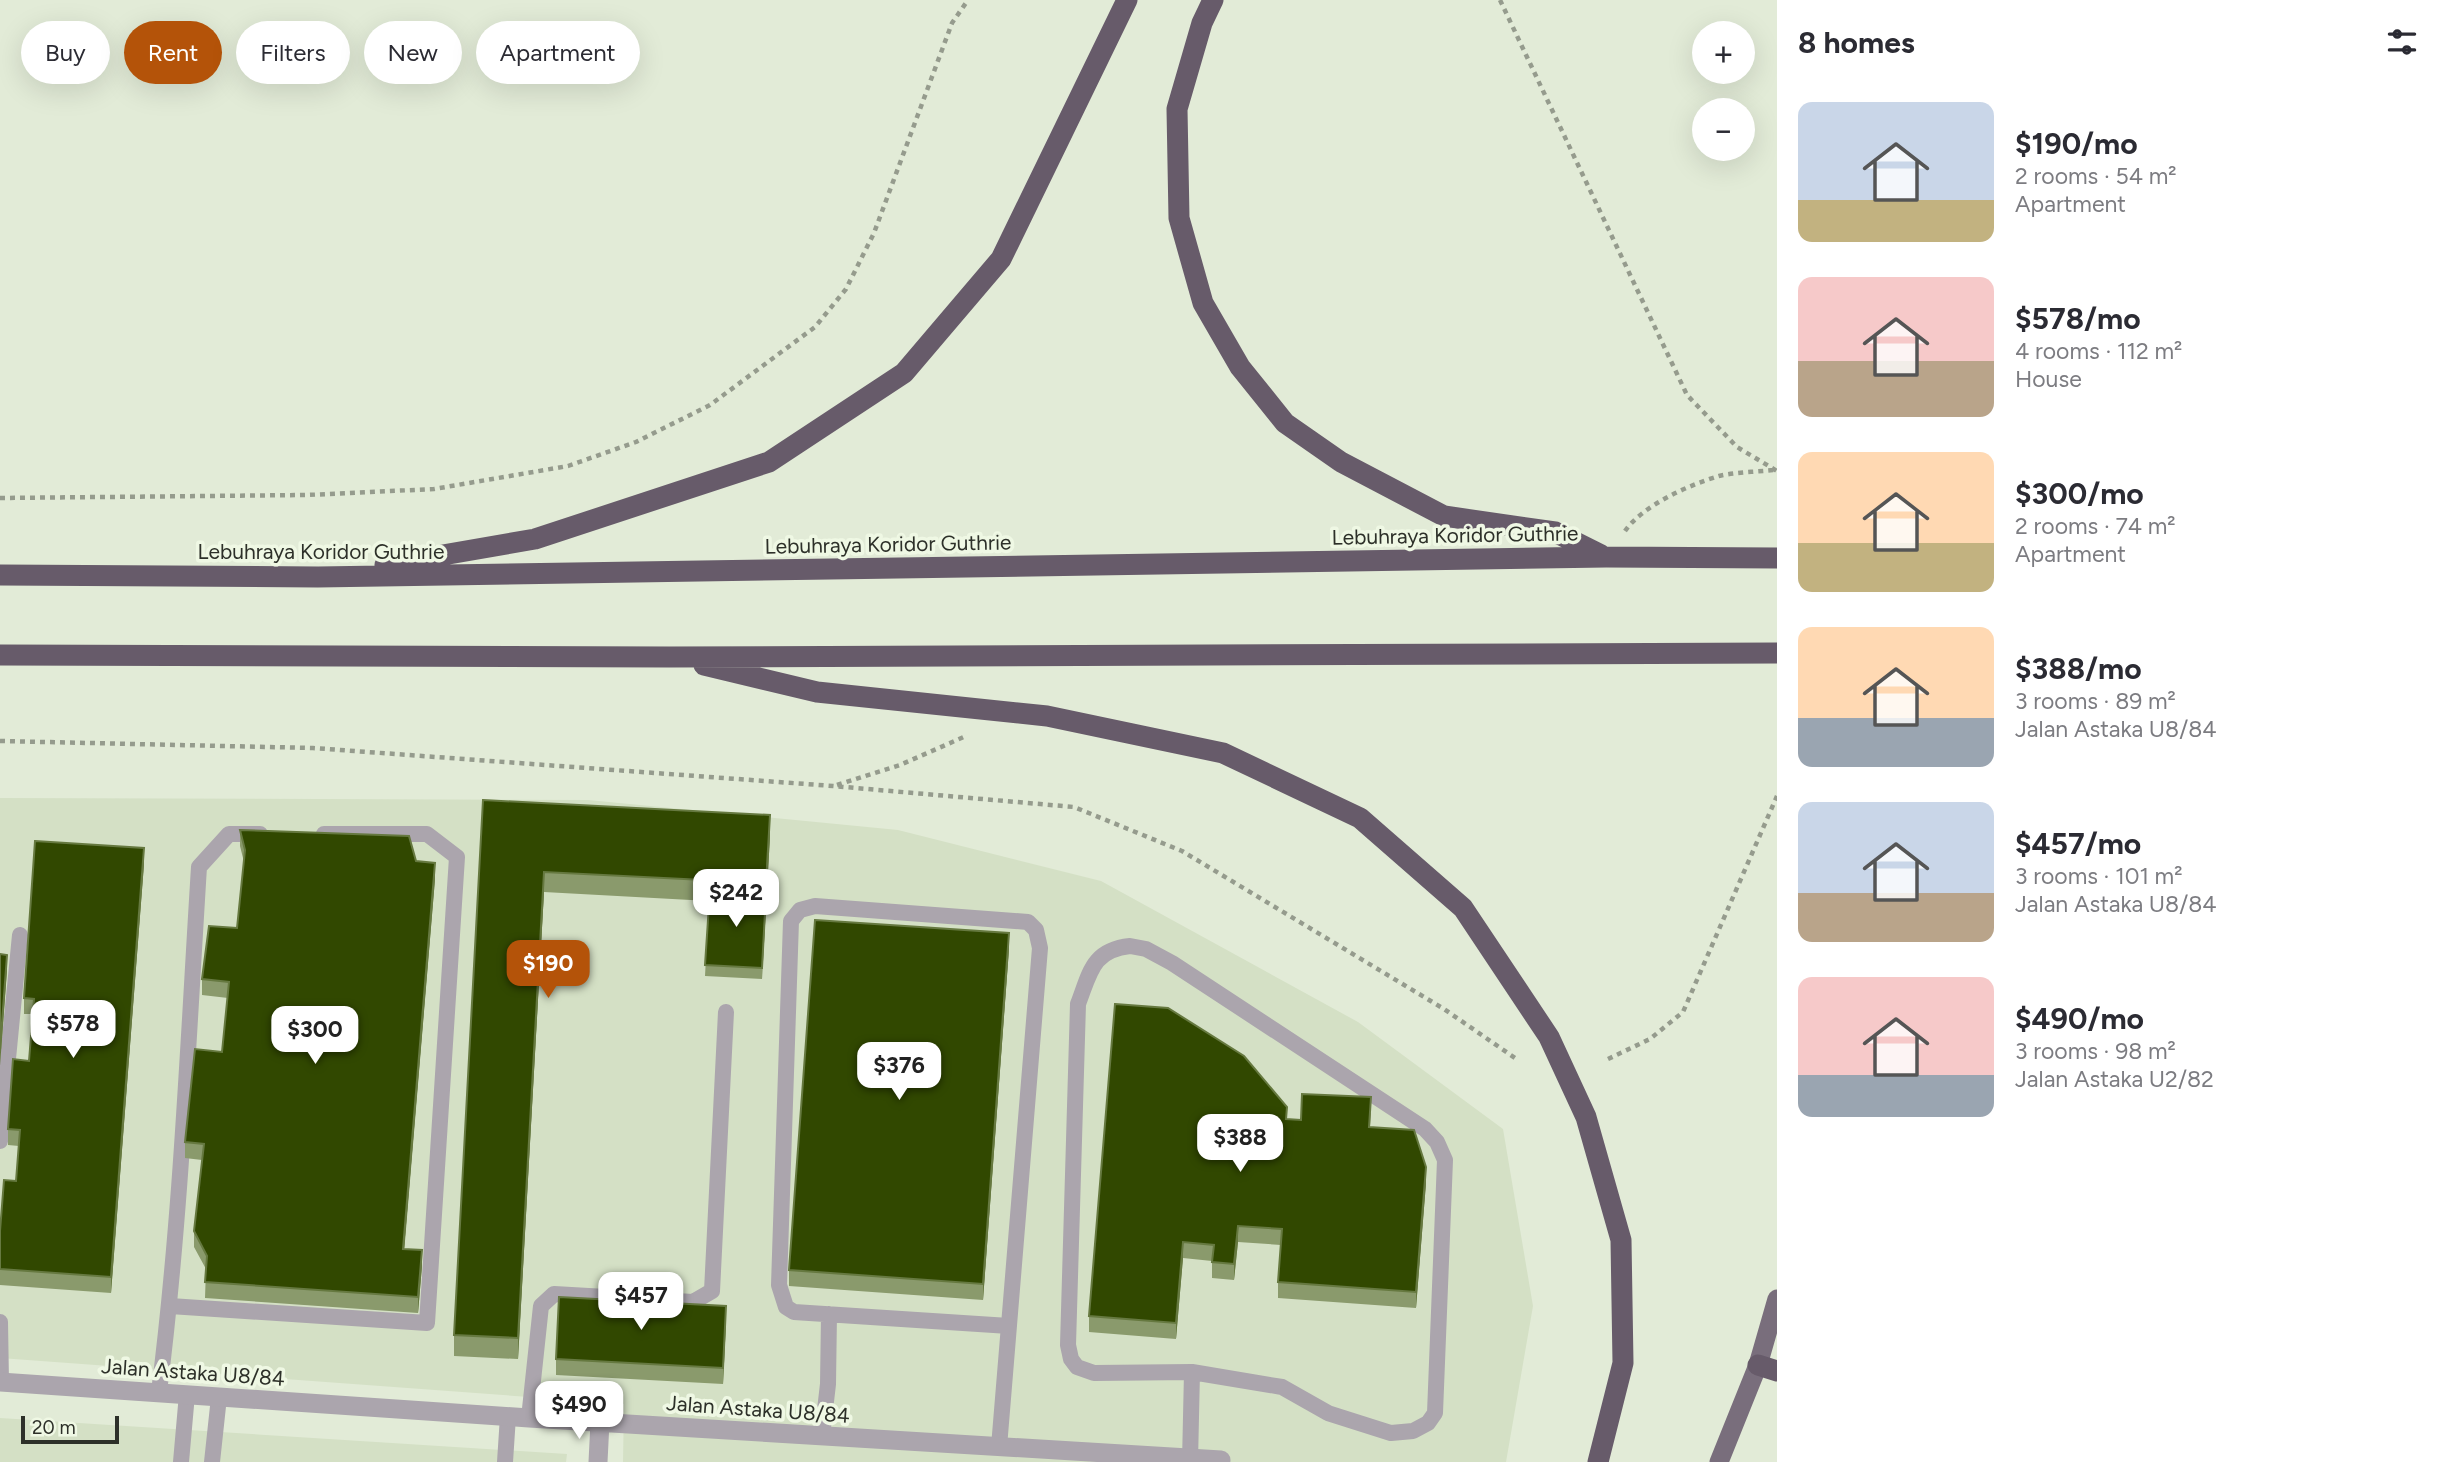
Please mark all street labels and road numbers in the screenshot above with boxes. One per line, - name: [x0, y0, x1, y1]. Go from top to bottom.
- street label: Lebuhraya Koridor Guthrie: [1331, 520, 1579, 550]
- street label: Lebuhraya Koridor Guthrie: [764, 529, 1012, 559]
- street label: Lebuhraya Koridor Guthrie: [198, 539, 444, 564]
- street label: Jalan Astaka U8/84: [100, 1353, 286, 1391]
- street label: Jalan Astaka U8/84: [665, 1390, 851, 1428]

